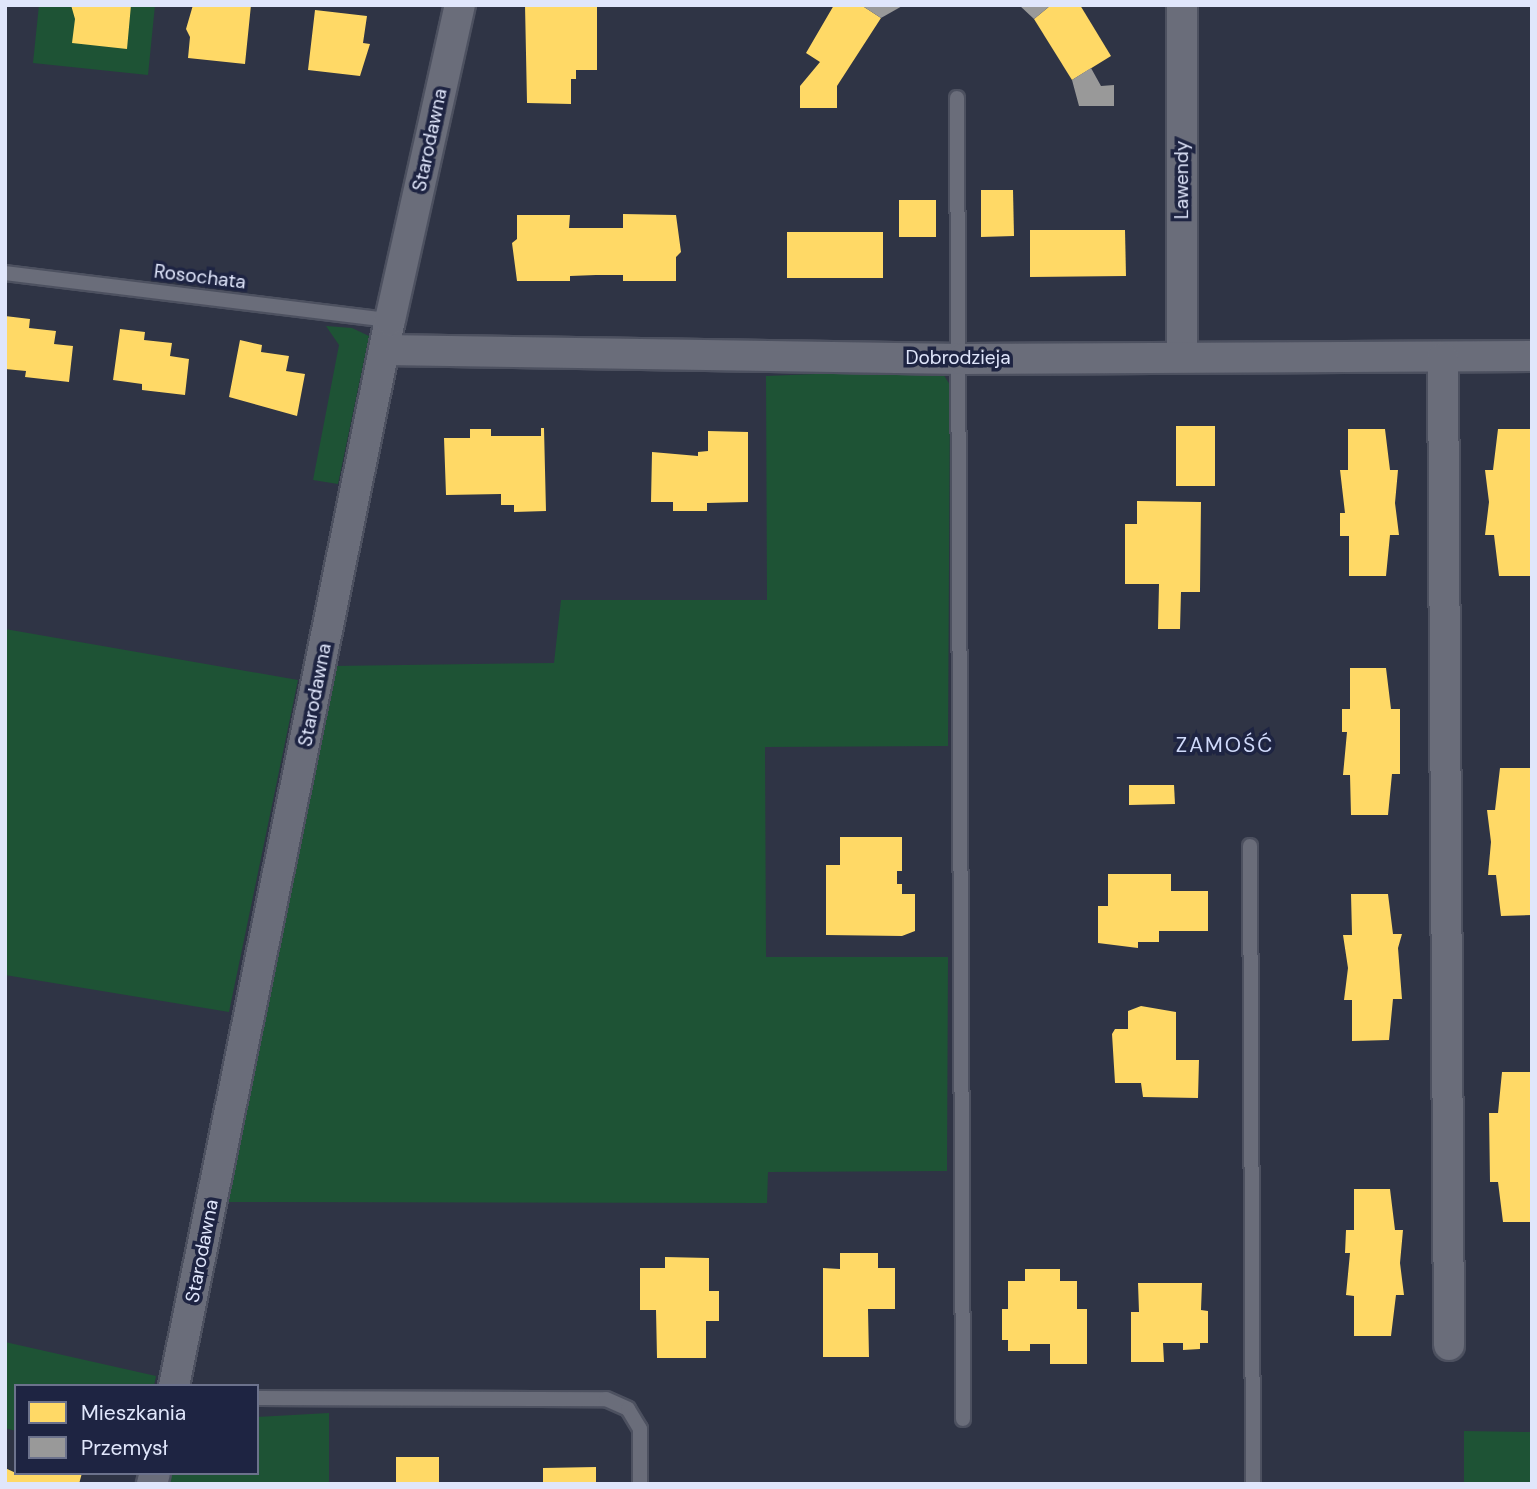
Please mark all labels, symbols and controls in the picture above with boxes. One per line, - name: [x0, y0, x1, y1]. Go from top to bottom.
- street label: Starodawna: [408, 87, 452, 193]
- street label: Lawendy: [1171, 141, 1193, 219]
- street label: Rosochata: [153, 260, 247, 294]
- street label: Dobrodzieja: [905, 347, 1011, 369]
- street label: Starodawna: [294, 642, 336, 748]
- district label: ZAMOŚĆ: [1177, 732, 1273, 758]
- street label: Starodawna: [181, 1198, 223, 1304]
- legend: [14, 1384, 259, 1475]
- text: Mieszkania: [81, 1399, 186, 1427]
- text: Przemysł: [81, 1434, 168, 1462]

